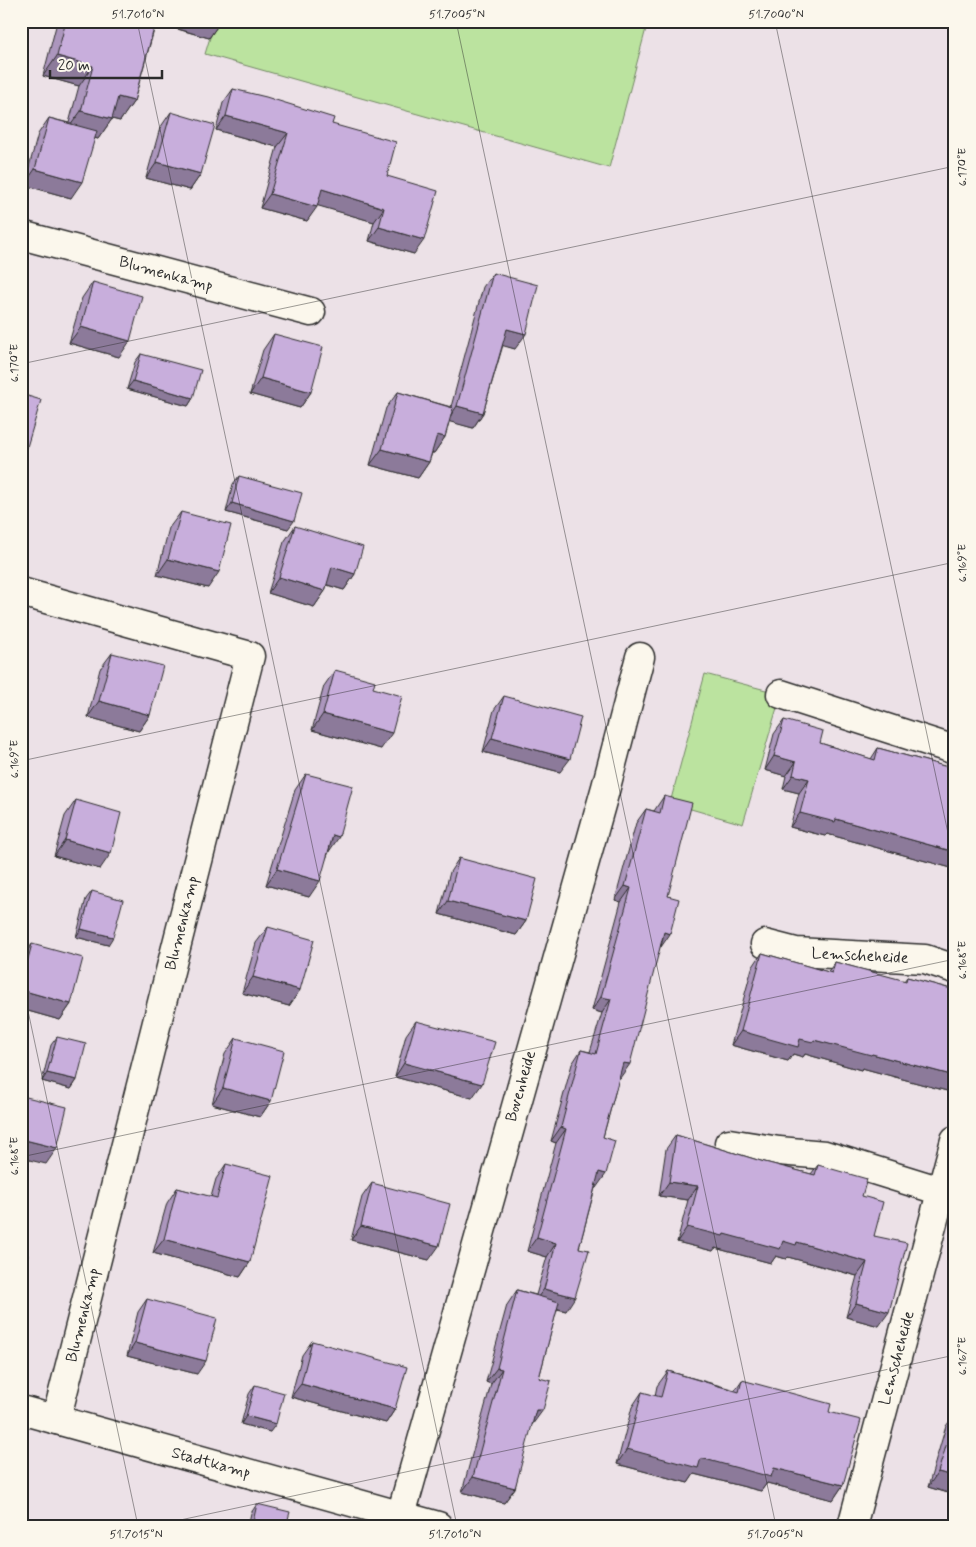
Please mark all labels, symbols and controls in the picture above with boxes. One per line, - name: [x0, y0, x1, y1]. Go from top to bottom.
- text: 51.7010°N: [112, 7, 164, 23]
- text: 51.7005°N: [429, 7, 485, 23]
- text: 51.7000°N: [748, 7, 804, 23]
- scale bar: [50, 48, 162, 80]
- text: 20 m: [58, 56, 90, 76]
- text: 6.170°E: [955, 148, 971, 186]
- street label: Blumenkamp: [117, 251, 215, 297]
- text: 6.170°E: [7, 344, 23, 382]
- text: 6.169°E: [955, 544, 971, 582]
- text: 6.169°E: [7, 740, 23, 778]
- street label: Blumenkamp: [160, 874, 204, 972]
- text: 6.168°E: [955, 941, 971, 979]
- street label: Lemscheheide: [811, 943, 909, 969]
- street label: Bovenheide: [501, 1048, 541, 1124]
- text: 6.168°E: [7, 1137, 23, 1175]
- street label: Blumenkamp: [61, 1266, 105, 1364]
- street label: Lemscheheide: [874, 1308, 920, 1408]
- text: 6.167°E: [955, 1337, 971, 1375]
- street label: Stadtkamp: [169, 1442, 253, 1484]
- text: 51.7015°N: [109, 1527, 163, 1543]
- text: 51.7010°N: [429, 1527, 481, 1543]
- text: 51.7005°N: [747, 1527, 803, 1543]

